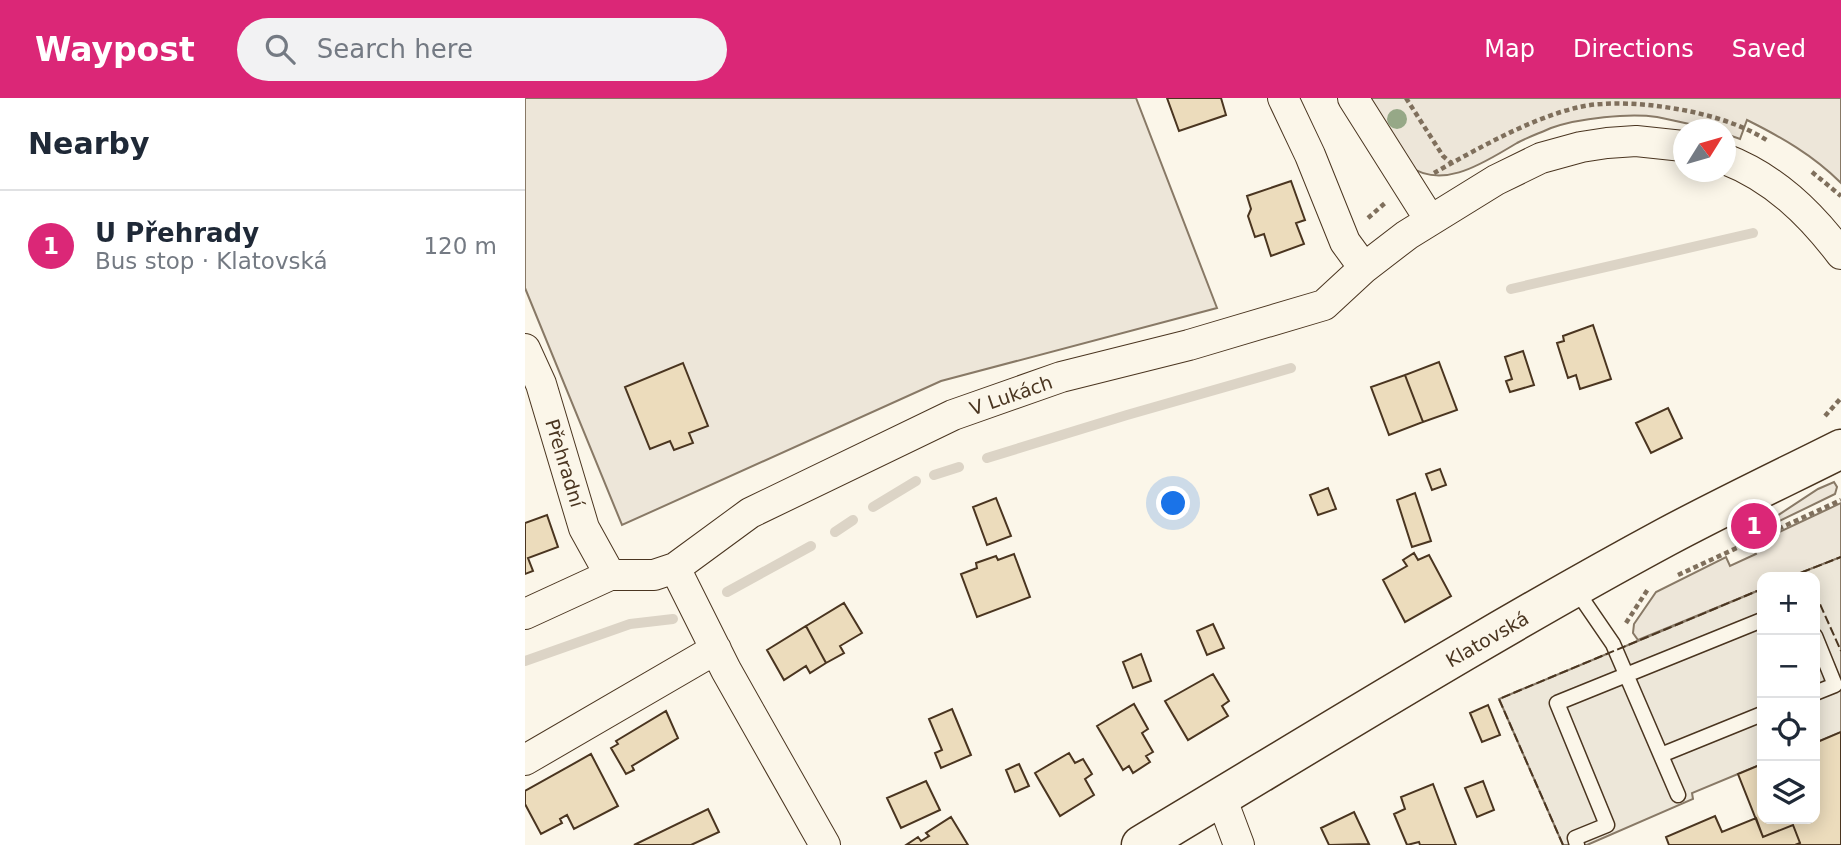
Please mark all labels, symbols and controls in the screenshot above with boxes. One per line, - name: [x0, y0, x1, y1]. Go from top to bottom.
- search box: [237, 18, 727, 81]
- text: Waypost: [35, 30, 195, 69]
- icon: search: [261, 30, 299, 68]
- text: Search here: [317, 34, 473, 64]
- text: Map: [1484, 35, 1535, 63]
- text: Directions: [1573, 35, 1694, 63]
- text: Saved: [1732, 35, 1806, 63]
- north arrow: [1673, 119, 1736, 182]
- text: Nearby: [28, 126, 150, 161]
- text: U Přehrady: [95, 218, 259, 248]
- text: 1: [43, 233, 59, 259]
- text: 120 m: [423, 233, 497, 259]
- text: Bus stop · Klatovská: [95, 248, 328, 274]
- street label: V Lukách: [967, 371, 1055, 419]
- street label: Přehradní: [541, 416, 589, 510]
- your location: [1156, 486, 1190, 520]
- pin: 1: [1731, 500, 1777, 552]
- map controls: [1757, 572, 1820, 824]
- button: +: [1757, 572, 1820, 635]
- street label: Klatovská: [1442, 606, 1532, 672]
- button: −: [1757, 635, 1820, 698]
- button: locate: [1757, 698, 1820, 761]
- button: layers: [1757, 761, 1820, 824]

